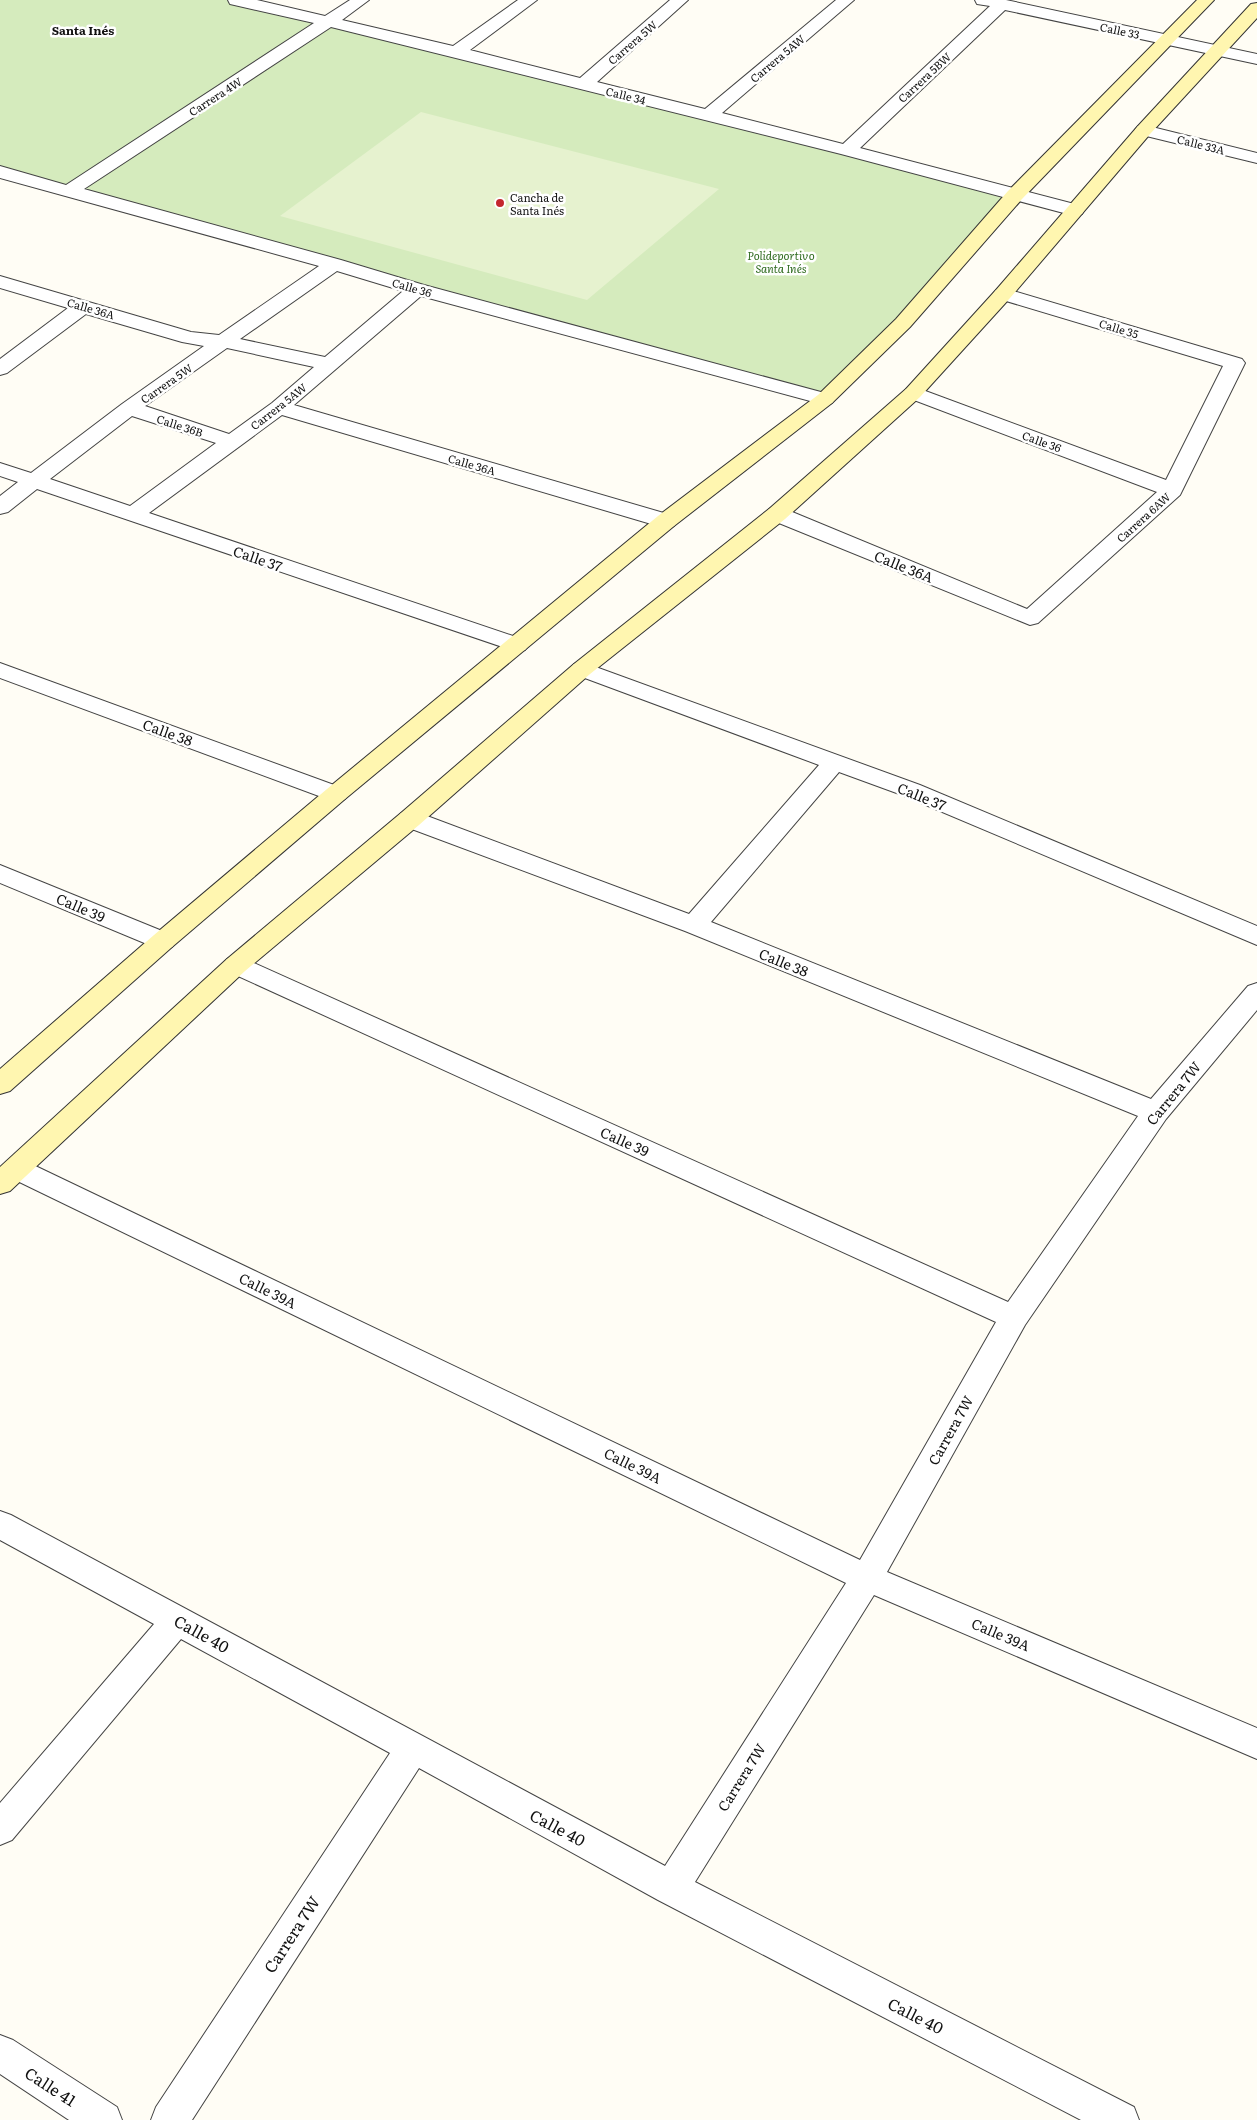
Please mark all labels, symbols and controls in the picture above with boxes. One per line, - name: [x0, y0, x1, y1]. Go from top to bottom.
- street label: Carrera 5W: [604, 16, 660, 68]
- street label: Calle 33: [1099, 18, 1141, 42]
- district label: Santa Inés: [52, 21, 114, 39]
- street label: Carrera 5AW: [746, 30, 808, 86]
- street label: Carrera 5BW: [894, 48, 954, 106]
- street label: Carrera 4W: [185, 73, 245, 119]
- street label: Calle 34: [604, 82, 648, 108]
- street label: Calle 33A: [1176, 130, 1226, 158]
- place label: Cancha de Santa Inés: [510, 189, 564, 218]
- marker: Cancha de Santa Inés: [494, 197, 506, 209]
- park label: Polideportivo Santa Inés: [747, 247, 815, 276]
- street label: Calle 36: [390, 274, 434, 300]
- street label: Calle 36A: [65, 294, 117, 322]
- street label: Calle 35: [1097, 314, 1141, 342]
- street label: Carrera 5W: [137, 359, 195, 407]
- street label: Carrera 5AW: [247, 379, 309, 433]
- street label: Calle 36B: [155, 410, 205, 440]
- street label: Calle 36: [1020, 427, 1064, 455]
- street label: Calle 36A: [446, 450, 498, 478]
- street label: Carrera 6AW: [1113, 488, 1173, 546]
- street label: Calle 37: [231, 540, 285, 576]
- street label: Calle 36A: [872, 545, 937, 587]
- street label: Calle 38: [140, 714, 196, 750]
- street label: Calle 37: [895, 777, 949, 815]
- street label: Calle 39: [53, 888, 109, 926]
- street label: Calle 38: [756, 943, 812, 981]
- street label: Carrera 7W: [1141, 1057, 1205, 1129]
- street label: Calle 39: [597, 1121, 653, 1161]
- street label: Calle 39A: [236, 1267, 301, 1313]
- street label: Carrera 7W: [923, 1392, 977, 1468]
- street label: Calle 39A: [601, 1442, 666, 1488]
- street label: Calle 40: [170, 1608, 234, 1658]
- street label: Calle 39A: [969, 1613, 1034, 1656]
- street label: Carrera 7W: [712, 1739, 770, 1815]
- street label: Calle 40: [526, 1802, 590, 1852]
- street label: Carrera 7W: [257, 1890, 325, 1977]
- street label: Calle 40: [884, 1991, 948, 2039]
- street label: Calle 41: [21, 2060, 82, 2112]

